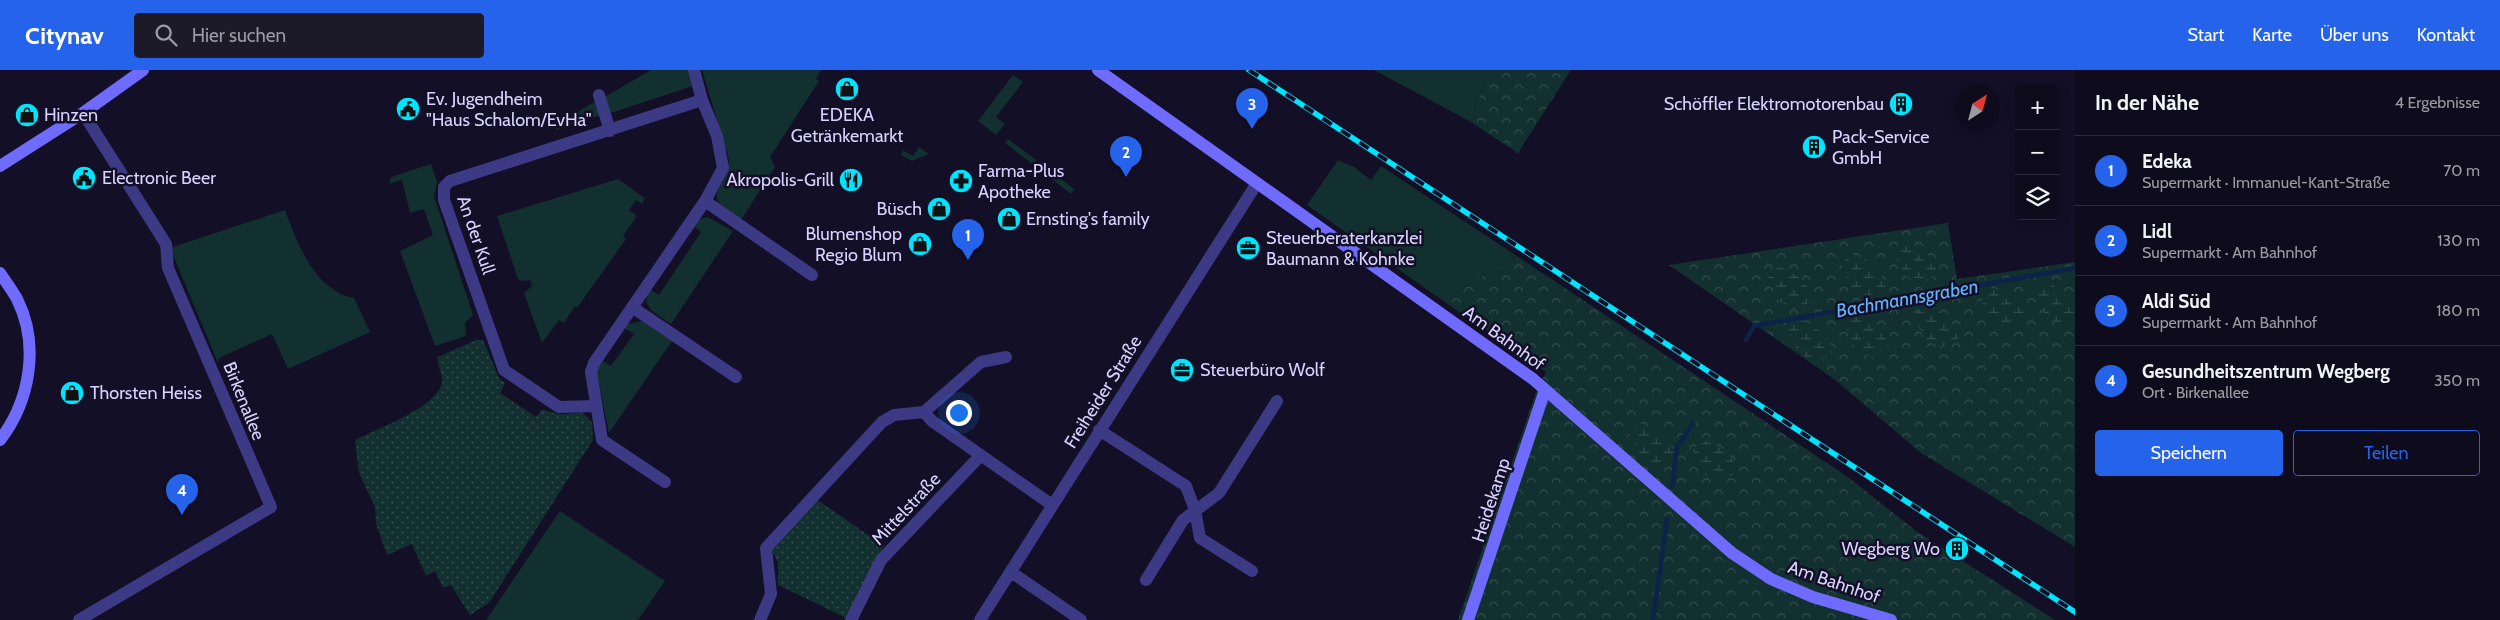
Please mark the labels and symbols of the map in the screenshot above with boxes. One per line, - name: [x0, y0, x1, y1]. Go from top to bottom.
- shop icon: EDEKA Getränkemarkt: [834, 76, 860, 102]
- north arrow: [1955, 85, 2000, 130]
- place label: Ev. Jugendheim "Haus Schalom/EvHa": [426, 88, 592, 131]
- pin: 3: [1236, 88, 1268, 129]
- building icon: Schöffler Elektromotorenbau: [1888, 91, 1914, 117]
- place label: Schöffler Elektromotorenbau: [1664, 93, 1884, 115]
- public building icon: Ev. Jugendheim "Haus Schalom/EvHa": [395, 96, 421, 122]
- shop icon: Hinzen: [14, 102, 40, 128]
- place label: Hinzen: [44, 104, 98, 126]
- place label: EDEKA Getränkemarkt: [791, 104, 903, 147]
- place label: Pack-Service GmbH: [1832, 126, 1929, 169]
- building icon: Pack-Service GmbH: [1801, 134, 1827, 160]
- pin: 2: [1110, 136, 1142, 177]
- place label: Farma-Plus Apotheke: [978, 160, 1064, 203]
- public building icon: Electronic Beer: [71, 165, 97, 191]
- place label: Electronic Beer: [102, 167, 216, 189]
- restaurant icon: Akropolis-Grill: [838, 167, 864, 193]
- pharmacy icon: Farma-Plus Apotheke: [948, 168, 974, 194]
- place label: Akropolis-Grill: [726, 169, 835, 191]
- street label: An der Kull: [452, 193, 500, 278]
- shop icon: Büsch: [926, 196, 952, 222]
- place label: Büsch: [877, 198, 922, 220]
- shop icon: Ernsting's family: [996, 206, 1022, 232]
- place label: Ernsting's family: [1026, 208, 1150, 230]
- pin: 1: [952, 219, 984, 260]
- place label: Blumenshop Regio Blum: [805, 223, 902, 266]
- place label: Steuerberaterkanzlei Baumann & Kohnke: [1266, 227, 1422, 270]
- shop icon: Blumenshop Regio Blum: [907, 231, 933, 257]
- office icon: Steuerberaterkanzlei Baumann & Kohnke: [1235, 235, 1261, 261]
- water label: Bachmannsgraben: [1834, 275, 1980, 322]
- street label: Am Bahnhof: [1459, 301, 1549, 375]
- street label: Freiheider Straße: [1060, 332, 1146, 452]
- office icon: Steuerbüro Wolf: [1169, 357, 1195, 383]
- street label: Birkenallee: [218, 359, 270, 443]
- place label: Steuerbüro Wolf: [1200, 359, 1325, 381]
- shop icon: Thorsten Heiss: [59, 380, 85, 406]
- place label: Thorsten Heiss: [90, 382, 202, 404]
- your location: [946, 400, 972, 426]
- street label: Heidekamp: [1467, 455, 1515, 545]
- street label: Mittelstraße: [867, 468, 945, 550]
- pin: 4: [166, 474, 198, 515]
- building icon: Wegberg Wo: [1944, 536, 1970, 562]
- place label: Wegberg Wo: [1841, 538, 1940, 560]
- street label: Am Bahnhof: [1785, 556, 1883, 608]

